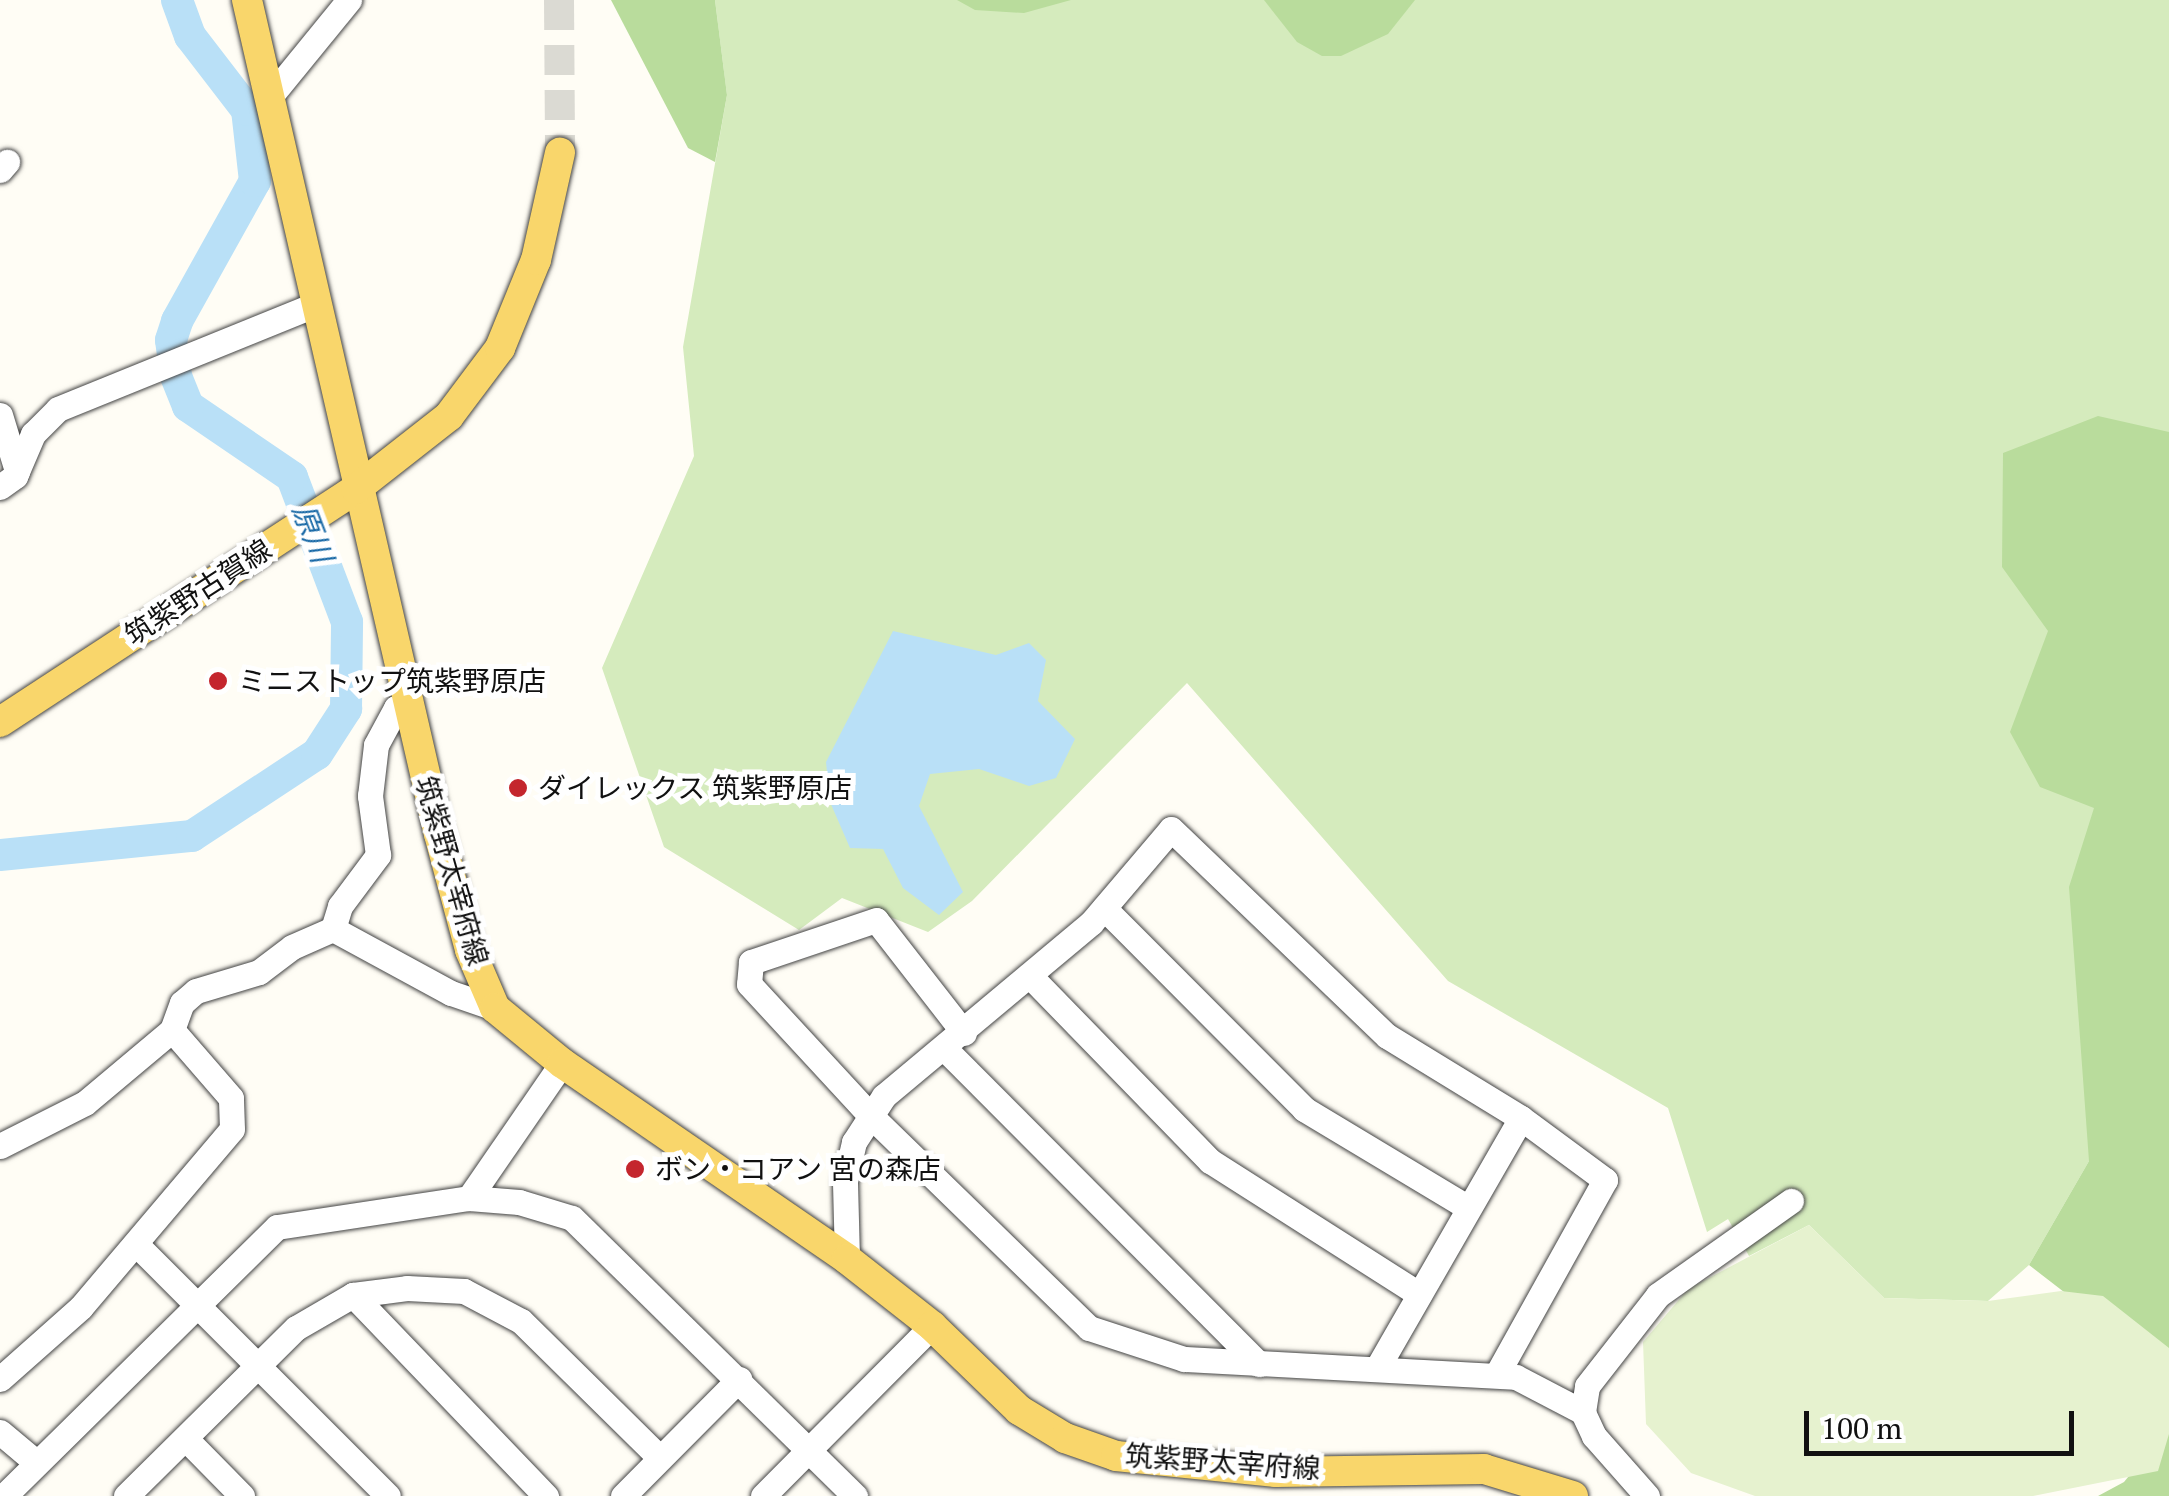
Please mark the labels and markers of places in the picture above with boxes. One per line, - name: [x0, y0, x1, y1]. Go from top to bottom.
- place label: ミニストップ筑紫野原店: [238, 664, 546, 698]
- marker: ミニストップ筑紫野原店: [207, 670, 229, 692]
- place label: ダイレックス 筑紫野原店: [538, 771, 853, 805]
- marker: ダイレックス 筑紫野原店: [507, 777, 529, 799]
- place label: ボン・コアン 宮の森店: [655, 1152, 942, 1186]
- marker: ボン・コアン 宮の森店: [624, 1158, 646, 1180]

